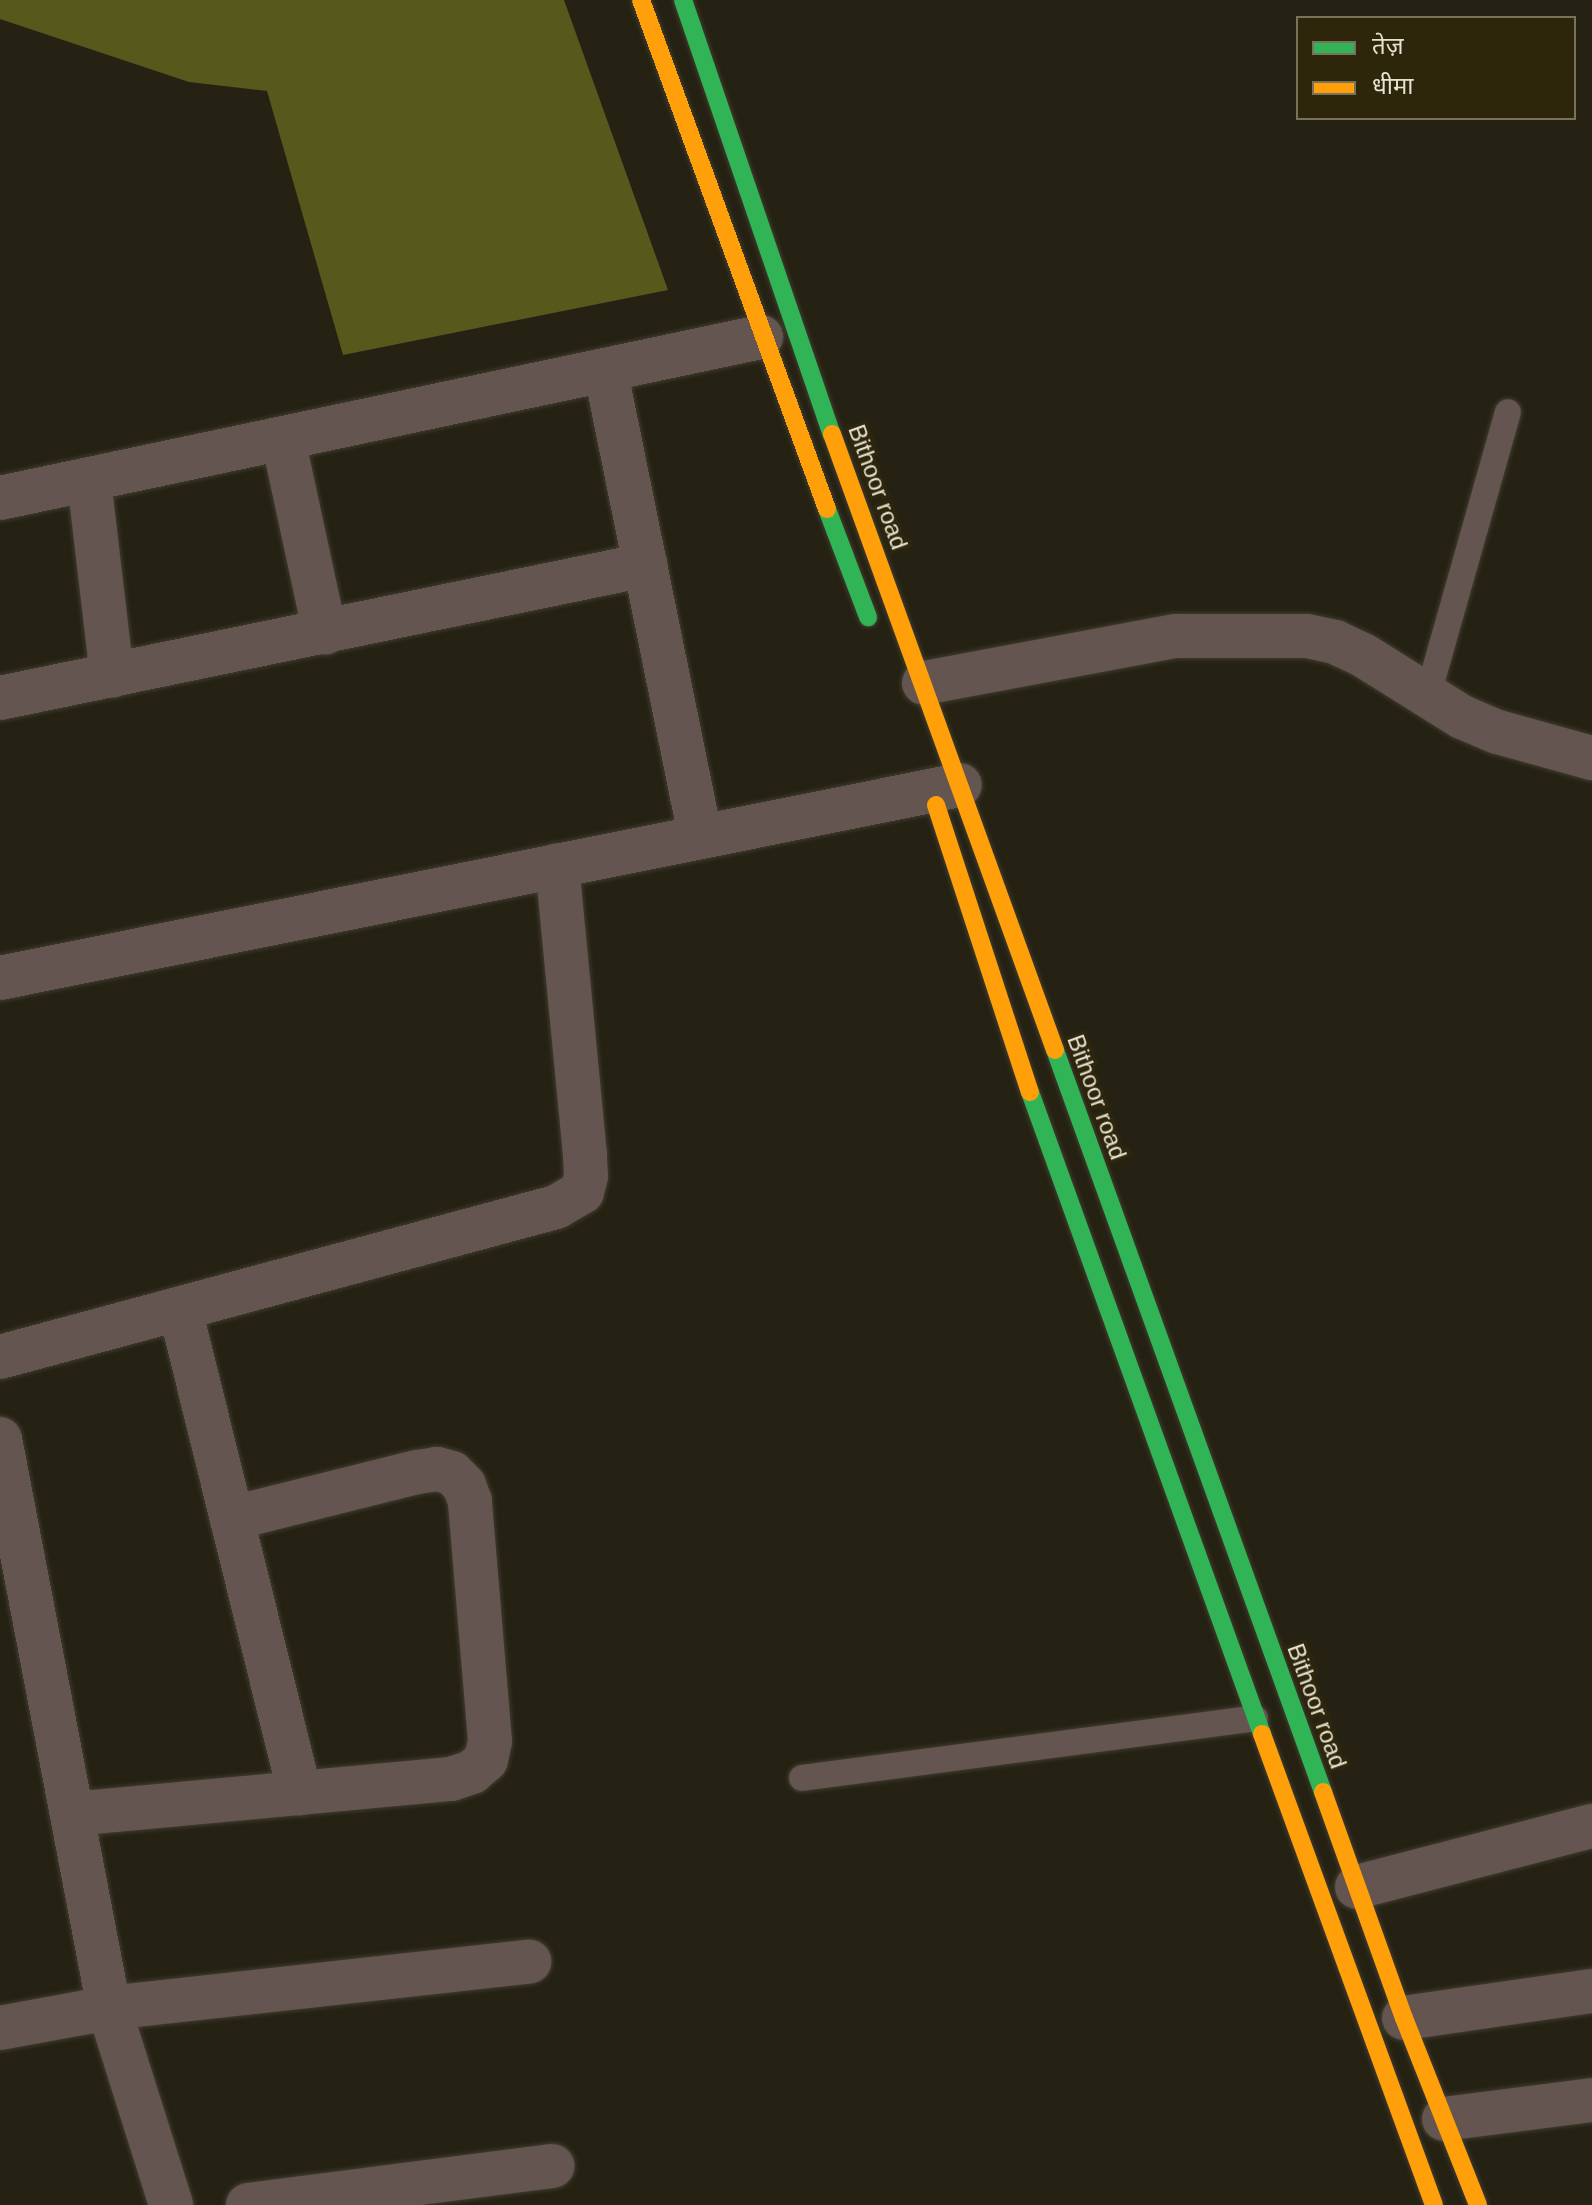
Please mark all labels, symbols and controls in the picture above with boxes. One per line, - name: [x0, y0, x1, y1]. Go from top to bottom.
- legend: [1296, 16, 1576, 120]
- text: तेज़: [1372, 32, 1404, 59]
- text: धीमा: [1372, 72, 1414, 99]
- street label: Bithoor road: [842, 421, 914, 553]
- street label: Bithoor road: [1061, 1031, 1133, 1163]
- street label: Bithoor road: [1281, 1640, 1353, 1772]

